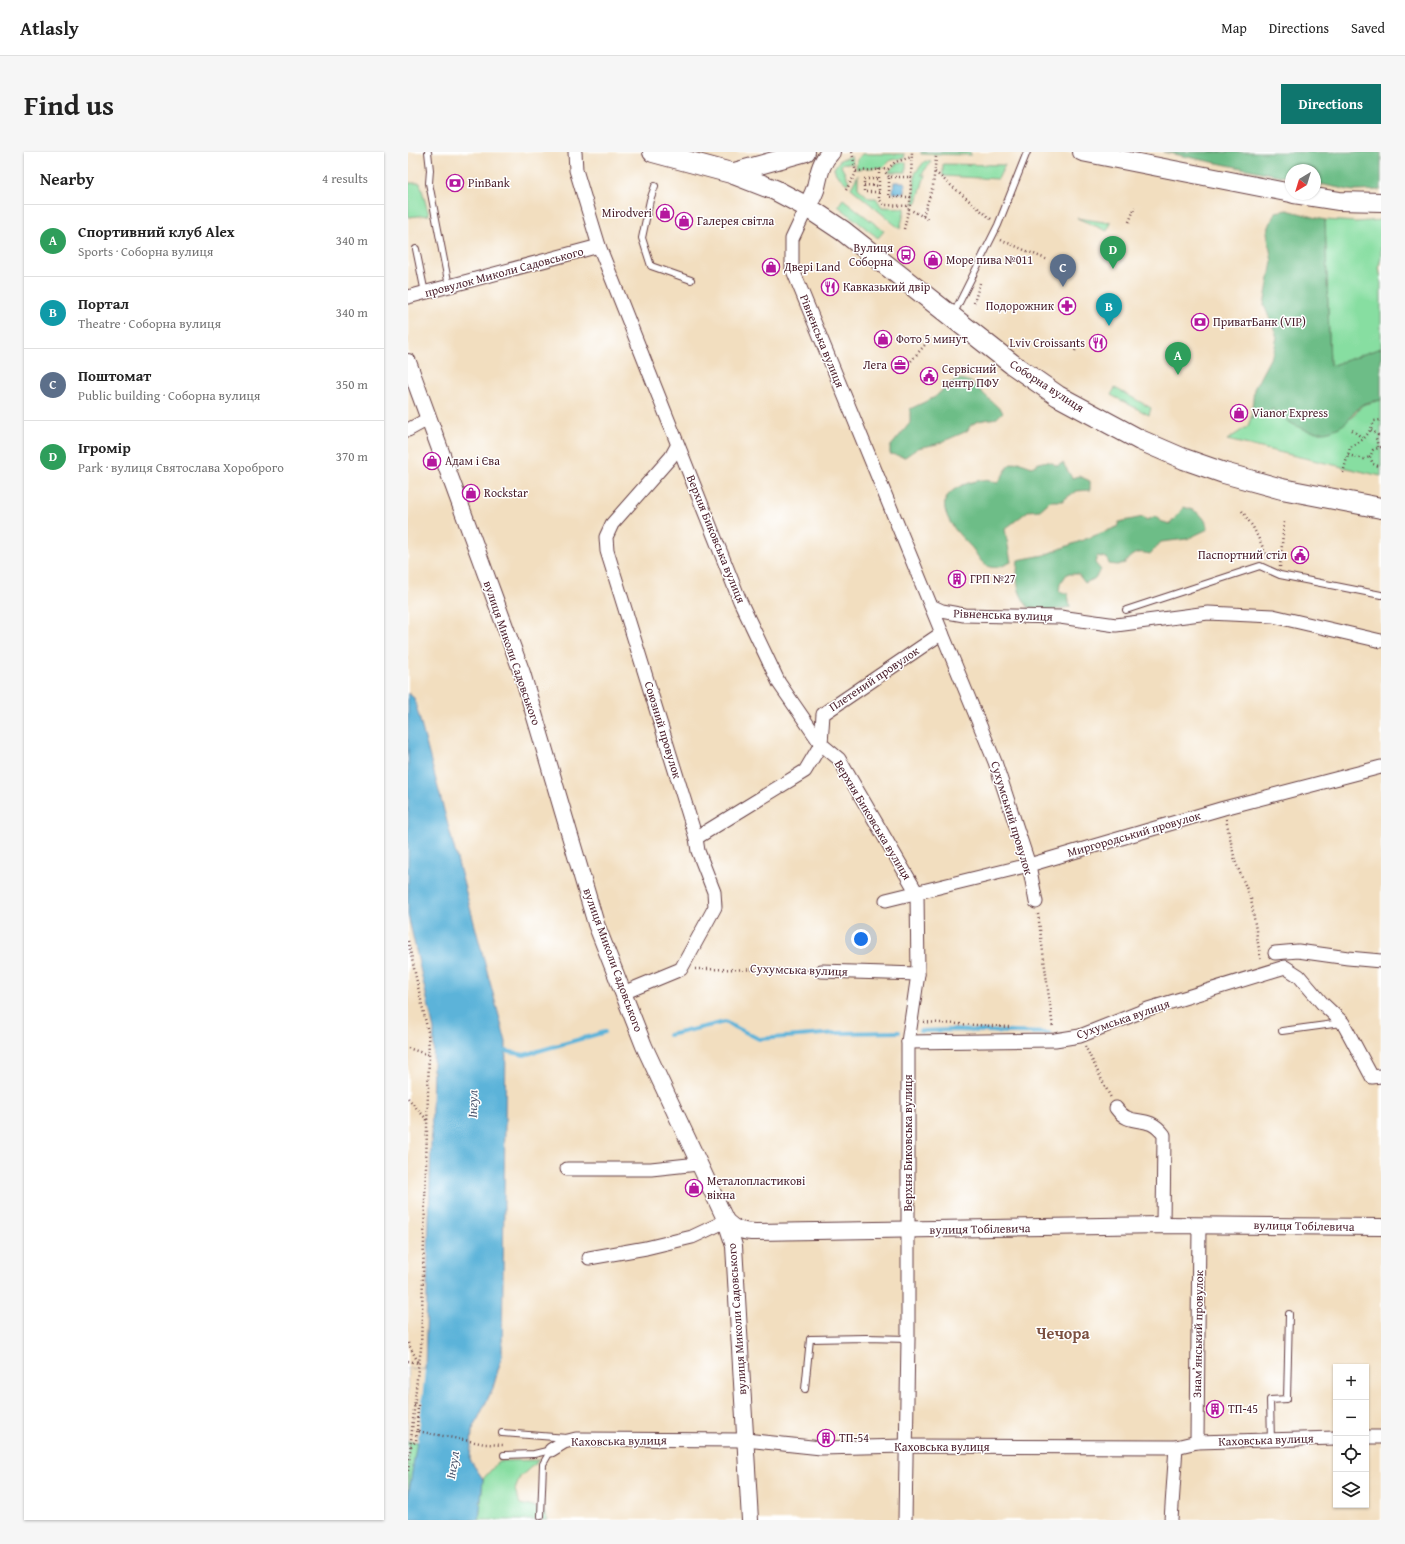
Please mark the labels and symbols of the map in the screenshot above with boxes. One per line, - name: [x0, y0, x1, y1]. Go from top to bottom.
- north arrow: [1285, 164, 1321, 200]
- bank icon: PinBank: [445, 173, 465, 193]
- place label: PinBank: [468, 174, 511, 191]
- shop icon: Mirodveri: [655, 203, 675, 223]
- place label: Mirodveri: [602, 204, 653, 221]
- shop icon: Галерея світла: [674, 211, 694, 231]
- place label: Галерея світла: [697, 212, 775, 229]
- pin: D: [1100, 236, 1126, 269]
- place label: Вулиця Соборна: [849, 239, 893, 270]
- street label: провулок Миколи Садовського: [423, 242, 585, 301]
- bus stop icon: Вулиця Соборна: [896, 245, 916, 265]
- shop icon: Море пива №011: [923, 250, 943, 270]
- place label: Море пива №011: [946, 251, 1033, 268]
- pin: C: [1050, 254, 1076, 287]
- shop icon: Двері Land: [761, 257, 781, 277]
- place label: Двері Land: [783, 258, 841, 275]
- restaurant icon: Кавказький двір: [820, 277, 840, 297]
- place label: Кавказький двір: [843, 278, 931, 295]
- street label: Рівненська вулиця: [796, 292, 849, 390]
- pin: B: [1096, 293, 1122, 326]
- pharmacy icon: Подорожник: [1057, 296, 1077, 316]
- place label: Подорожник: [986, 297, 1055, 314]
- bank icon: ПриватБанк (VIP): [1190, 312, 1210, 332]
- place label: ПриватБанк (VIP): [1213, 313, 1306, 330]
- shop icon: Фото 5 минут: [873, 329, 893, 349]
- place label: Фото 5 минут: [896, 330, 968, 347]
- restaurant icon: Lviv Croissants: [1088, 333, 1108, 353]
- place label: Lviv Croissants: [1009, 334, 1085, 351]
- pin: A: [1165, 342, 1191, 375]
- office icon: Лега: [890, 355, 910, 375]
- street label: Соборна вулиця: [1007, 355, 1088, 416]
- place label: Лега: [863, 356, 887, 373]
- place label: Cервісний центр ПФУ: [942, 360, 1000, 391]
- public building icon: Cервісний центр ПФУ: [919, 366, 939, 386]
- shop icon: Vianor Express: [1229, 403, 1249, 423]
- place label: Vianor Express: [1252, 404, 1328, 421]
- shop icon: Адам і Єва: [422, 451, 442, 471]
- place label: Адам і Єва: [445, 452, 500, 469]
- street label: Верхня Биковська вулиця: [683, 472, 750, 606]
- shop icon: Rockstar: [461, 483, 481, 503]
- place label: Rockstar: [484, 484, 528, 501]
- public building icon: Паспортний стіл: [1290, 545, 1310, 565]
- place label: Паспортний стіл: [1198, 546, 1287, 563]
- building icon: ГРП №27: [947, 569, 967, 589]
- place label: ГРП №27: [970, 570, 1016, 587]
- street label: вулиця Миколи Садовського: [480, 578, 545, 727]
- street label: Рівненська вулиця: [953, 604, 1053, 625]
- street label: Плетений провулок: [825, 642, 923, 715]
- street label: Союзний провулок: [641, 679, 687, 781]
- street label: Верхня Биковська вулиця: [831, 757, 916, 883]
- street label: Сухумський провулок: [987, 759, 1038, 877]
- street label: Миргородський провулок: [1065, 806, 1203, 861]
- street label: вулиця Миколи Садовського: [580, 886, 647, 1034]
- your location: [851, 929, 871, 949]
- street label: Сухумська вулиця: [750, 959, 848, 980]
- street label: Сухумська вулиця: [1074, 995, 1172, 1042]
- street label: Верхня Биковська вулиця: [899, 1074, 916, 1212]
- water label: Інгул: [463, 1090, 482, 1118]
- place label: Металопластикові вікна: [707, 1172, 806, 1203]
- shop icon: Металопластикові вікна: [684, 1178, 704, 1198]
- street label: вулиця Тобілевича: [1253, 1216, 1355, 1235]
- street label: вулиця Тобілевича: [929, 1219, 1031, 1238]
- street label: вулиця Миколи Садовського: [723, 1243, 750, 1395]
- street label: Знамʼянський провулок: [1188, 1269, 1207, 1398]
- district label: Чечора: [1036, 1321, 1090, 1345]
- building icon: ТП-45: [1205, 1399, 1225, 1419]
- place label: ТП-45: [1228, 1400, 1258, 1417]
- building icon: ТП-54: [816, 1428, 836, 1448]
- place label: ТП-54: [839, 1429, 869, 1446]
- street label: Каховська вулиця: [1218, 1429, 1314, 1450]
- street label: Каховська вулиця: [571, 1431, 667, 1450]
- street label: Каховська вулиця: [894, 1438, 990, 1455]
- water label: Інгул: [441, 1449, 464, 1480]

